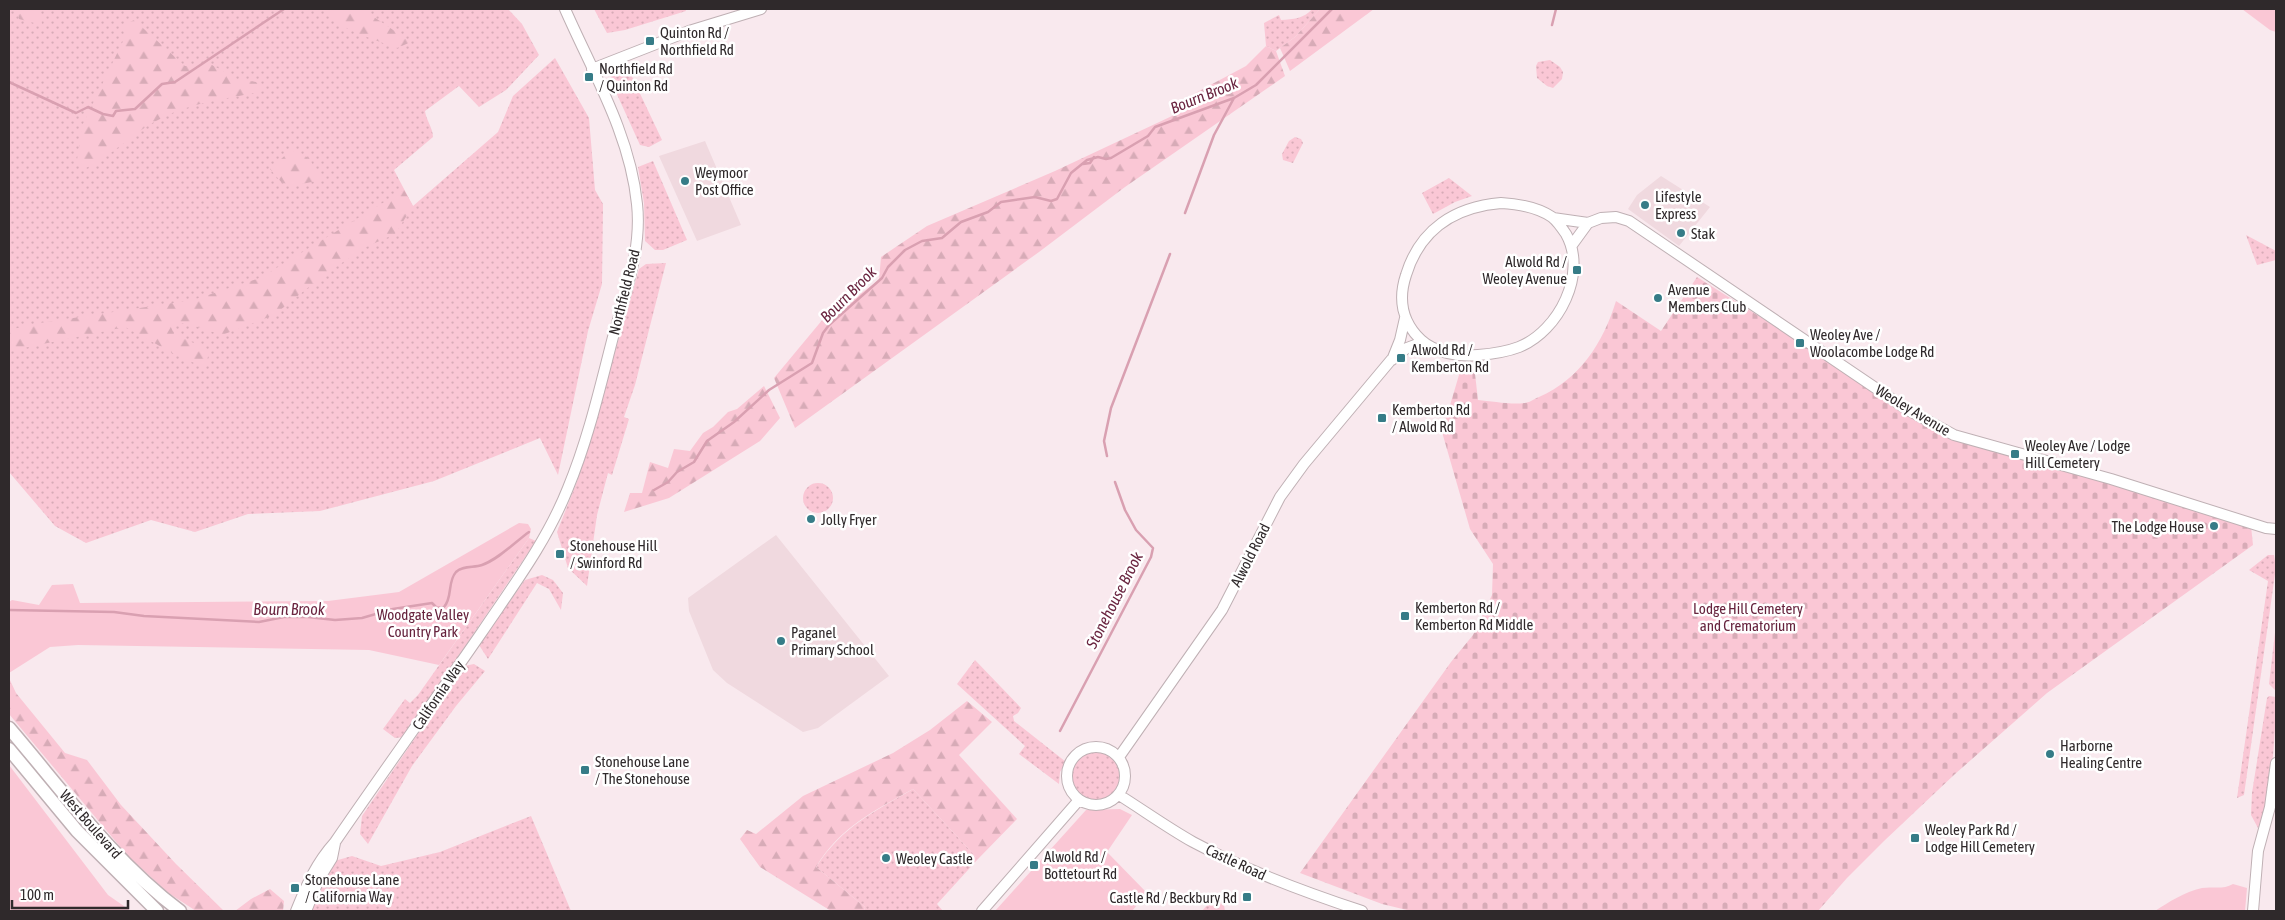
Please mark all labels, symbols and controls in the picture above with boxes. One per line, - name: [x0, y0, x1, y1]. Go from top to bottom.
- place label: Quinton Rd / Northfield Rd: [660, 24, 734, 58]
- marker: Quinton Rd / Northfield Rd: [644, 35, 656, 47]
- place label: Northfield Rd / Quinton Rd: [599, 60, 673, 94]
- marker: Northfield Rd / Quinton Rd: [583, 71, 595, 83]
- water label: Bourn Brook: [1168, 73, 1241, 117]
- place label: Weymoor Post Office: [695, 164, 754, 198]
- marker: Weymoor Post Office: [679, 175, 691, 187]
- place label: Lifestyle Express: [1655, 188, 1702, 222]
- marker: Lifestyle Express: [1639, 199, 1651, 211]
- place label: Stak: [1691, 225, 1716, 242]
- marker: Stak: [1675, 227, 1687, 239]
- street label: Northfield Road: [605, 247, 643, 337]
- place label: Alwold Rd / Weoley Avenue: [1483, 253, 1567, 287]
- water label: Bourn Brook: [816, 262, 880, 326]
- marker: Alwold Rd / Weoley Avenue: [1571, 264, 1583, 276]
- place label: Avenue Members Club: [1668, 281, 1746, 315]
- marker: Avenue Members Club: [1652, 292, 1664, 304]
- place label: Weoley Ave / Woolacombe Lodge Rd: [1810, 326, 1934, 360]
- marker: Weoley Ave / Woolacombe Lodge Rd: [1794, 337, 1806, 349]
- place label: Alwold Rd / Kemberton Rd: [1411, 341, 1489, 375]
- marker: Alwold Rd / Kemberton Rd: [1395, 352, 1407, 364]
- street label: Weoley Avenue: [1872, 381, 1954, 439]
- place label: Kemberton Rd / Alwold Rd: [1392, 401, 1470, 435]
- marker: Kemberton Rd / Alwold Rd: [1376, 412, 1388, 424]
- place label: Weoley Ave / Lodge Hill Cemetery: [2025, 437, 2130, 471]
- marker: Weoley Ave / Lodge Hill Cemetery: [2009, 448, 2021, 460]
- place label: Jolly Fryer: [821, 511, 877, 528]
- marker: Jolly Fryer: [805, 513, 817, 525]
- place label: The Lodge House: [2111, 518, 2204, 535]
- marker: The Lodge House: [2208, 520, 2220, 532]
- street label: Alwold Road: [1227, 521, 1273, 589]
- place label: Stonehouse Hill / Swinford Rd: [570, 537, 657, 571]
- marker: Stonehouse Hill / Swinford Rd: [554, 548, 566, 560]
- water label: Stonehouse Brook: [1082, 548, 1146, 652]
- place label: Kemberton Rd / Kemberton Rd Middle: [1415, 599, 1534, 633]
- water label: Bourn Brook: [253, 600, 326, 618]
- park label: Lodge Hill Cemetery and Crematorium: [1693, 600, 1803, 634]
- park label: Woodgate Valley Country Park: [377, 606, 469, 640]
- marker: Kemberton Rd / Kemberton Rd Middle: [1399, 610, 1411, 622]
- place label: Paganel Primary School: [791, 624, 874, 658]
- marker: Paganel Primary School: [775, 635, 787, 647]
- street label: California Way: [409, 657, 467, 733]
- place label: Harborne Healing Centre: [2060, 737, 2142, 771]
- marker: Harborne Healing Centre: [2044, 748, 2056, 760]
- place label: Stonehouse Lane / The Stonehouse: [595, 753, 690, 787]
- marker: Stonehouse Lane / The Stonehouse: [579, 764, 591, 776]
- street label: West Boulevard: [57, 786, 125, 862]
- place label: Weoley Park Rd / Lodge Hill Cemetery: [1925, 821, 2035, 855]
- marker: Weoley Park Rd / Lodge Hill Cemetery: [1909, 832, 1921, 844]
- street label: Castle Road: [1203, 841, 1269, 883]
- place label: Alwold Rd / Bottetourt Rd: [1044, 848, 1117, 882]
- place label: Weoley Castle: [896, 850, 973, 867]
- marker: Weoley Castle: [880, 852, 892, 864]
- marker: Alwold Rd / Bottetourt Rd: [1028, 859, 1040, 871]
- place label: Stonehouse Lane / California Way: [305, 871, 399, 905]
- scale bar: [12, 878, 129, 910]
- marker: Stonehouse Lane / California Way: [289, 882, 301, 894]
- text: 100 m: [20, 886, 54, 903]
- place label: Castle Rd / Beckbury Rd: [1110, 889, 1237, 906]
- marker: Castle Rd / Beckbury Rd: [1241, 891, 1253, 903]

